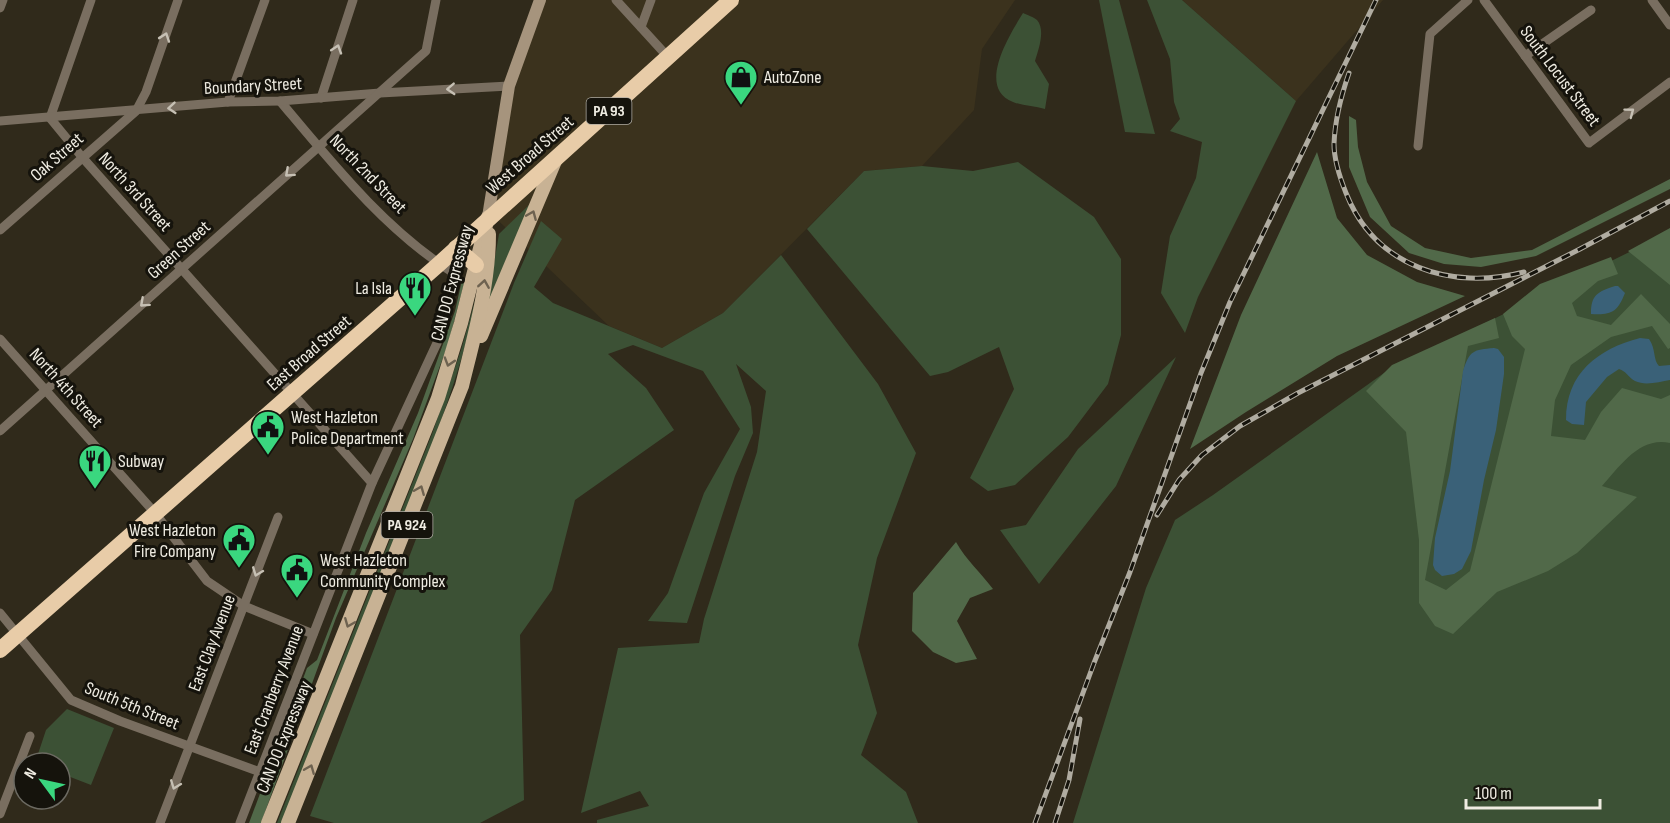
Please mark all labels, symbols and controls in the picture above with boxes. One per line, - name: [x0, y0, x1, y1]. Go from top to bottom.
- street label: South Locust Street: [1515, 22, 1605, 131]
- one-way arrow: [157, 33, 170, 43]
- one-way arrow: [330, 44, 342, 55]
- shop icon: AutoZone: [723, 59, 759, 106]
- place label: AutoZone: [763, 67, 822, 88]
- street label: Boundary Street: [203, 73, 303, 99]
- one-way arrow: [446, 82, 455, 95]
- road number: PA 93: [586, 98, 632, 124]
- one-way arrow: [168, 101, 177, 114]
- one-way arrow: [1623, 109, 1634, 120]
- street label: West Broad Street: [482, 111, 578, 199]
- street label: Oak Street: [26, 128, 88, 186]
- street label: North 2nd Street: [325, 130, 411, 218]
- street label: North 3rd Street: [94, 148, 176, 236]
- one-way arrow: [285, 166, 296, 177]
- one-way arrow: [525, 210, 537, 221]
- street label: Green Street: [143, 216, 215, 284]
- street label: CAN DO Expressway: [426, 223, 478, 343]
- restaurant icon: La Isla: [397, 270, 433, 317]
- place label: La Isla: [355, 278, 392, 299]
- one-way arrow: [477, 280, 490, 290]
- one-way arrow: [140, 296, 150, 307]
- street label: East Broad Street: [263, 310, 356, 395]
- street label: North 4th Street: [25, 344, 107, 432]
- one-way arrow: [444, 356, 456, 367]
- place label: West Hazleton Police Department: [291, 407, 404, 449]
- public building icon: West Hazleton Police Department: [250, 409, 286, 456]
- restaurant icon: Subway: [77, 443, 113, 490]
- place label: Subway: [118, 451, 164, 472]
- one-way arrow: [413, 485, 425, 496]
- road number: PA 924: [382, 512, 432, 538]
- place label: West Hazleton Fire Company: [129, 520, 216, 562]
- public building icon: West Hazleton Fire Company: [221, 522, 257, 569]
- place label: West Hazleton Community Complex: [320, 550, 446, 592]
- public building icon: West Hazleton Community Complex: [279, 552, 315, 599]
- one-way arrow: [252, 565, 264, 576]
- street label: East Clay Avenue: [184, 592, 240, 694]
- one-way arrow: [344, 616, 356, 627]
- street label: East Cranberry Avenue: [240, 623, 308, 757]
- street label: South 5th Street: [82, 678, 183, 735]
- street label: CAN DO Expressway: [252, 678, 316, 796]
- north arrow: [12, 751, 72, 811]
- one-way arrow: [302, 764, 315, 774]
- text: N: [20, 765, 41, 782]
- scale bar: [1466, 772, 1600, 810]
- one-way arrow: [170, 778, 182, 789]
- text: 100 m: [1475, 783, 1512, 804]

